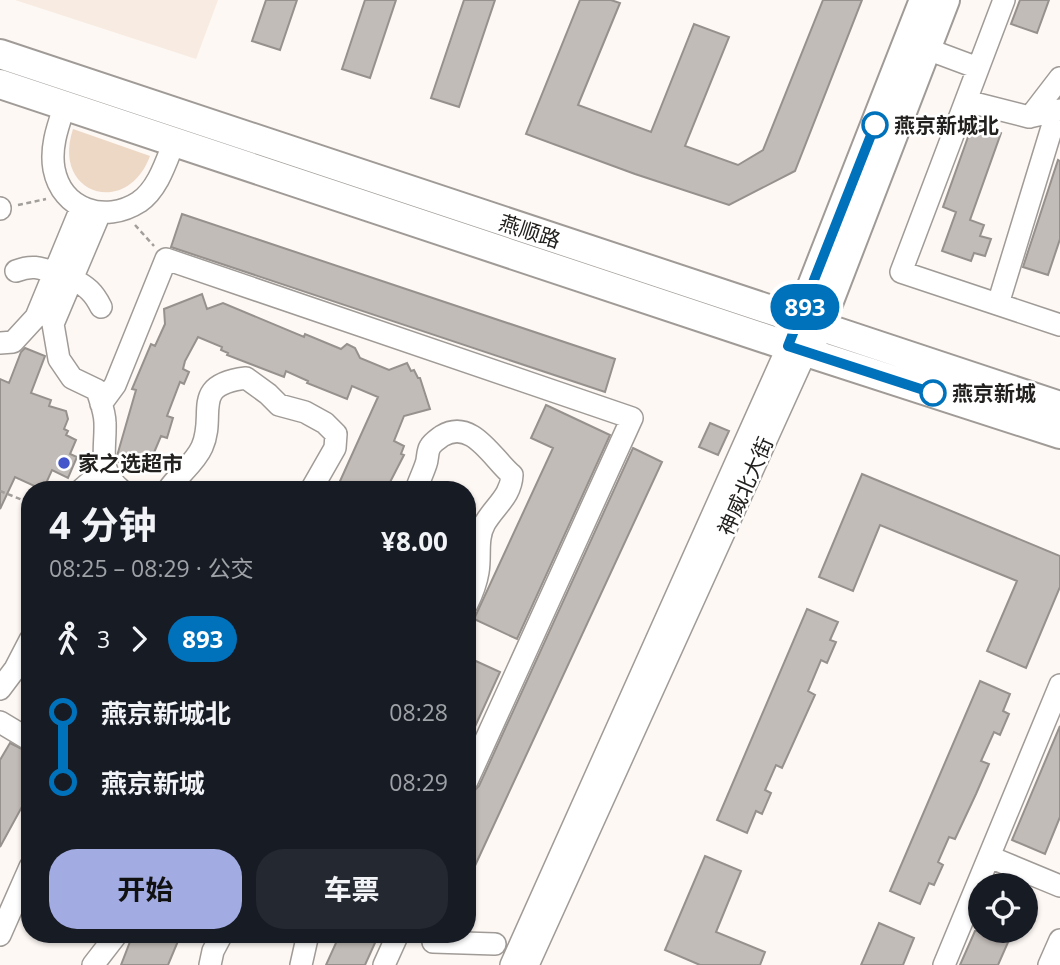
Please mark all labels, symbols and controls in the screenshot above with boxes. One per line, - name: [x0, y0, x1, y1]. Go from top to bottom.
- place label: 燕京新城北: [894, 111, 999, 139]
- marker: 燕京新城北: [862, 112, 888, 138]
- street label: 燕顺路: [496, 208, 564, 254]
- line badge: 893: [765, 284, 845, 330]
- text: 893: [784, 290, 826, 323]
- place label: 燕京新城: [952, 379, 1036, 407]
- marker: 燕京新城: [920, 380, 946, 406]
- street label: 神威北大街: [711, 432, 779, 540]
- place label: 家之选超市: [78, 449, 183, 477]
- marker: 家之选超市: [56, 455, 72, 471]
- text: 4 分钟: [49, 498, 157, 550]
- text: ¥8.00: [381, 523, 448, 559]
- text: 08:25 – 08:29 · 公交: [49, 552, 254, 584]
- icon: walk: [49, 620, 87, 658]
- icon: forward: [120, 620, 158, 658]
- text: 893: [182, 622, 223, 655]
- text: 3: [97, 623, 110, 655]
- text: 燕京新城北: [101, 695, 231, 731]
- text: 08:28: [389, 696, 448, 728]
- text: 燕京新城: [101, 765, 205, 801]
- text: 08:29: [389, 766, 448, 798]
- button: 开始: [49, 849, 242, 929]
- button: 车票: [256, 849, 448, 929]
- map controls: [968, 873, 1038, 943]
- button: locate: [968, 873, 1038, 943]

